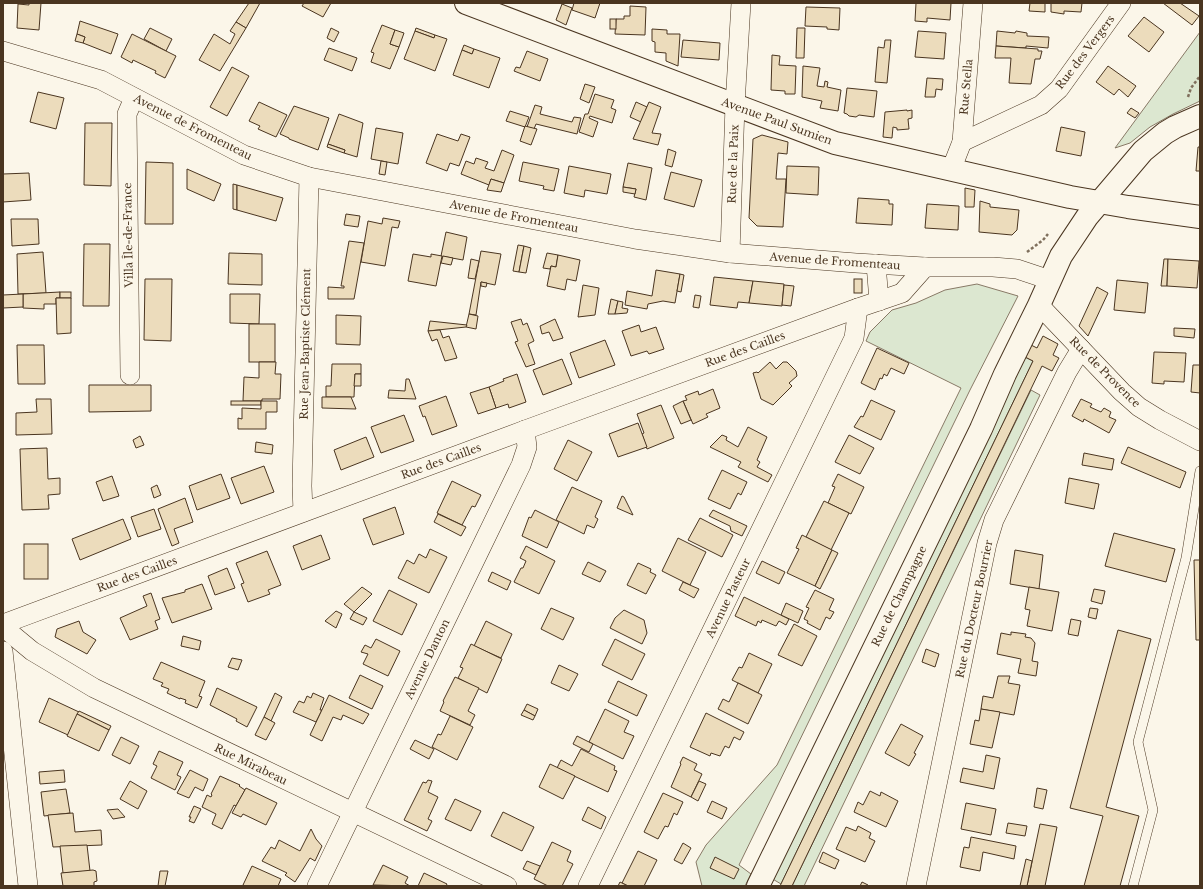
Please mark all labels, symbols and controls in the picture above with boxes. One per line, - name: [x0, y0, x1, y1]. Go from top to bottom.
- street label: Rue des Vergers: [1053, 12, 1117, 92]
- street label: Rue Stella: [957, 57, 976, 116]
- street label: Avenue de Fromenteau: [131, 91, 255, 163]
- street label: Avenue Paul Sumien: [719, 94, 835, 148]
- street label: Rue de la Paix: [725, 124, 741, 204]
- street label: Villa Île-de-France: [120, 182, 136, 289]
- street label: Avenue de Fromenteau: [447, 196, 580, 236]
- street label: Avenue de Fromenteau: [768, 249, 902, 273]
- street label: Rue Jean-Baptiste Clément: [297, 267, 313, 420]
- street label: Rue des Cailles: [703, 328, 787, 370]
- street label: Rue de Provence: [1067, 334, 1143, 410]
- street label: Rue des Cailles: [399, 440, 483, 482]
- street label: Rue du Docteur Bourrier: [952, 538, 996, 679]
- street label: Rue de Champagne: [868, 543, 930, 649]
- street label: Rue des Cailles: [95, 553, 179, 595]
- street label: Avenue Pasteur: [702, 555, 754, 641]
- street label: Avenue Danton: [401, 616, 453, 702]
- street label: Rue Mirabeau: [212, 740, 290, 788]

